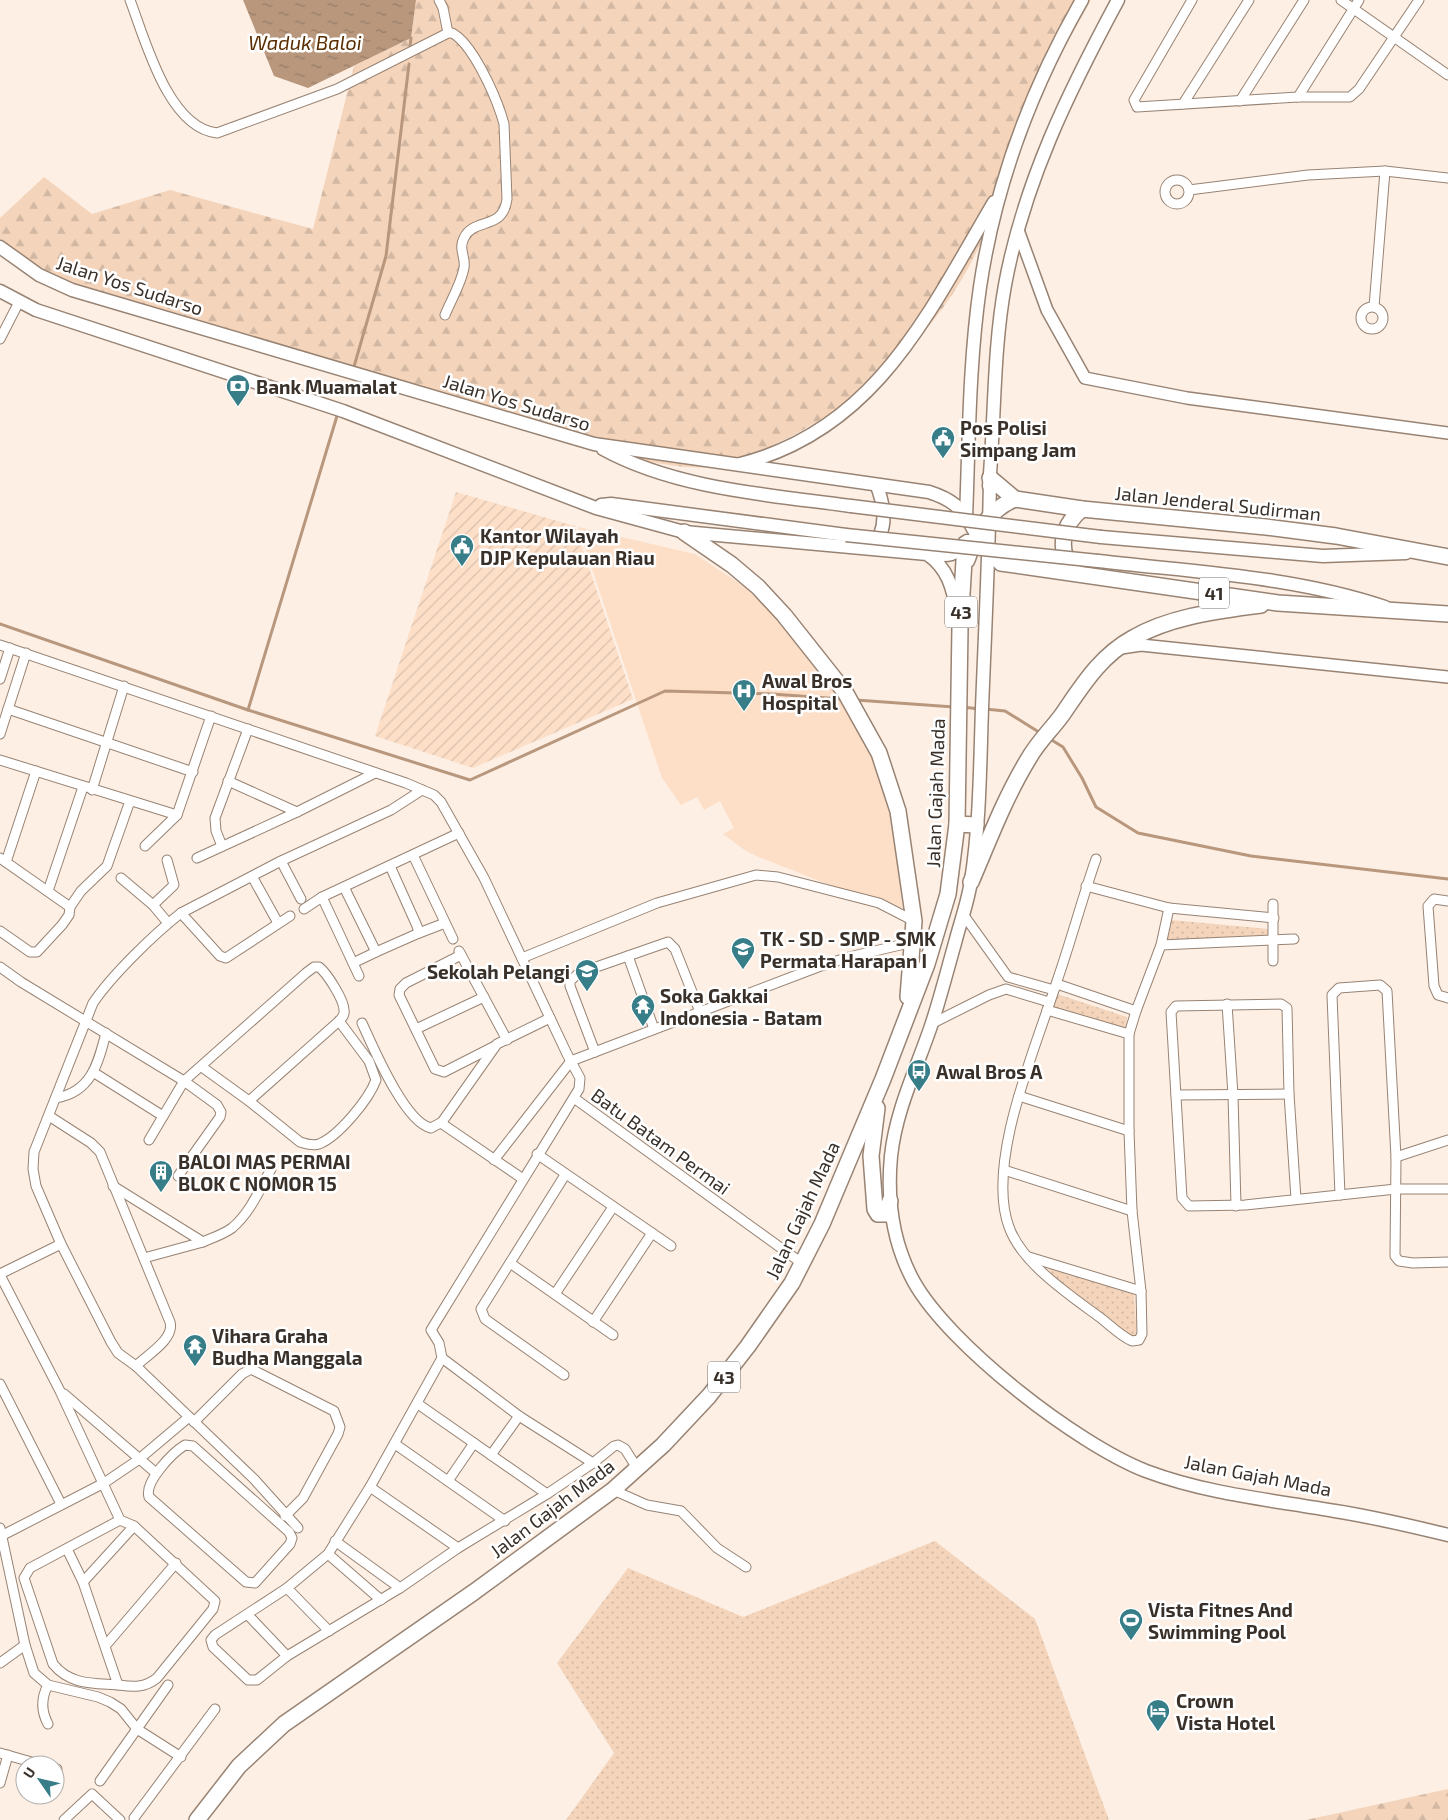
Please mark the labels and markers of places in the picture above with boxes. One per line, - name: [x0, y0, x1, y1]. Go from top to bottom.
- bank icon: Bank Muamalat: [225, 373, 251, 407]
- place label: Bank Muamalat: [256, 375, 397, 398]
- place label: Pos Polisi Simpang Jam: [960, 416, 1076, 461]
- public building icon: Pos Polisi Simpang Jam: [930, 425, 956, 459]
- place label: Kantor Wilayah DJP Kepulauan Riau: [480, 524, 655, 569]
- public building icon: Kantor Wilayah DJP Kepulauan Riau: [449, 533, 475, 567]
- place label: Awal Bros Hospital: [762, 669, 852, 714]
- hospital icon: Awal Bros Hospital: [731, 678, 757, 712]
- place label: TK - SD - SMP - SMK Permata Harapan I: [760, 927, 936, 972]
- school or university icon: TK - SD - SMP - SMK Permata Harapan I: [730, 936, 756, 970]
- school or university icon: Sekolah Pelangi: [574, 958, 600, 992]
- place label: Sekolah Pelangi: [427, 960, 570, 983]
- place label: Soka Gakkai Indonesia - Batam: [660, 984, 822, 1029]
- temple icon: Soka Gakkai Indonesia - Batam: [630, 993, 656, 1027]
- bus stop icon: Awal Bros A: [906, 1058, 932, 1092]
- place label: Awal Bros A: [936, 1060, 1043, 1083]
- place label: BALOI MAS PERMAI BLOK C NOMOR 15: [178, 1150, 351, 1195]
- building icon: BALOI MAS PERMAI BLOK C NOMOR 15: [148, 1159, 174, 1193]
- place label: Vihara Graha Budha Manggala: [212, 1324, 363, 1369]
- temple icon: Vihara Graha Budha Manggala: [182, 1333, 208, 1367]
- place label: Vista Fitnes And Swimming Pool: [1148, 1598, 1293, 1643]
- sports icon: Vista Fitnes And Swimming Pool: [1118, 1607, 1144, 1641]
- place label: Crown Vista Hotel: [1176, 1689, 1276, 1734]
- hotel icon: Crown Vista Hotel: [1145, 1698, 1171, 1732]

